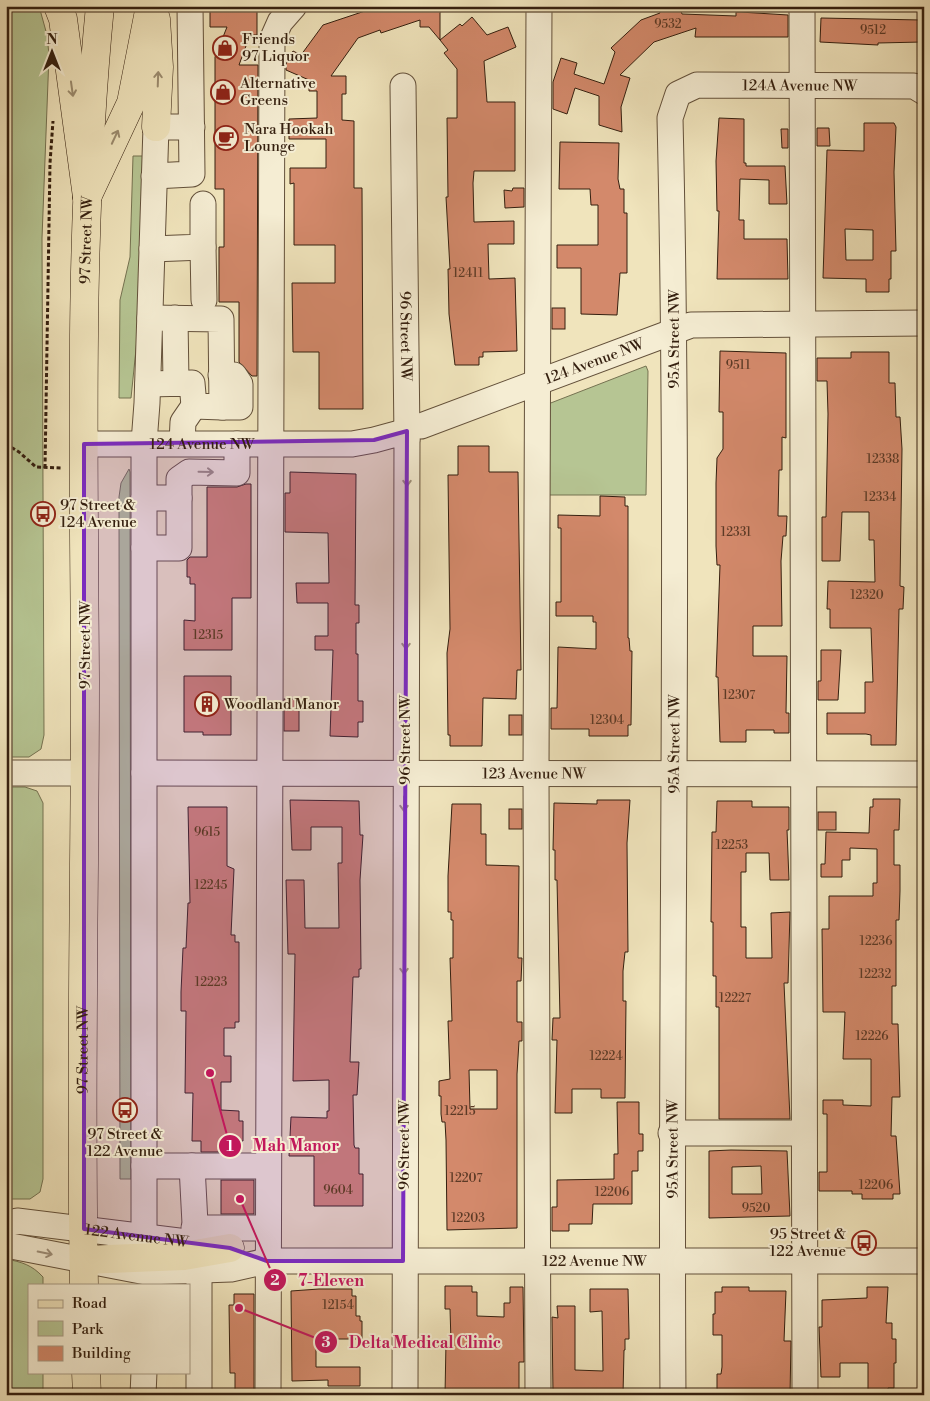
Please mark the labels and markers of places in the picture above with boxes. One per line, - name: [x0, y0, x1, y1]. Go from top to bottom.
- place label: Friends 97 Liquor: [242, 30, 310, 66]
- shop icon: Friends 97 Liquor: [212, 35, 238, 61]
- place label: Alternative Greens: [239, 74, 316, 110]
- shop icon: Alternative Greens: [210, 79, 236, 105]
- place label: Nara Hookah Lounge: [244, 120, 333, 156]
- cafe icon: Nara Hookah Lounge: [213, 125, 239, 151]
- place label: 97 Street & 124 Avenue: [60, 496, 137, 532]
- bus stop icon: 97 Street & 124 Avenue: [30, 501, 56, 527]
- building icon: Woodland Manor: [194, 691, 220, 717]
- place label: Woodland Manor: [223, 695, 340, 714]
- bus stop icon: 97 Street & 122 Avenue: [112, 1097, 138, 1123]
- place label: 97 Street & 122 Avenue: [87, 1125, 163, 1161]
- callout: Mah Manor: [217, 1130, 349, 1161]
- place label: 95 Street & 122 Avenue: [770, 1225, 846, 1261]
- bus stop icon: 95 Street & 122 Avenue: [851, 1230, 877, 1256]
- callout: 7-Eleven: [263, 1265, 374, 1296]
- callout: Delta Medical Clinic: [314, 1327, 511, 1358]

